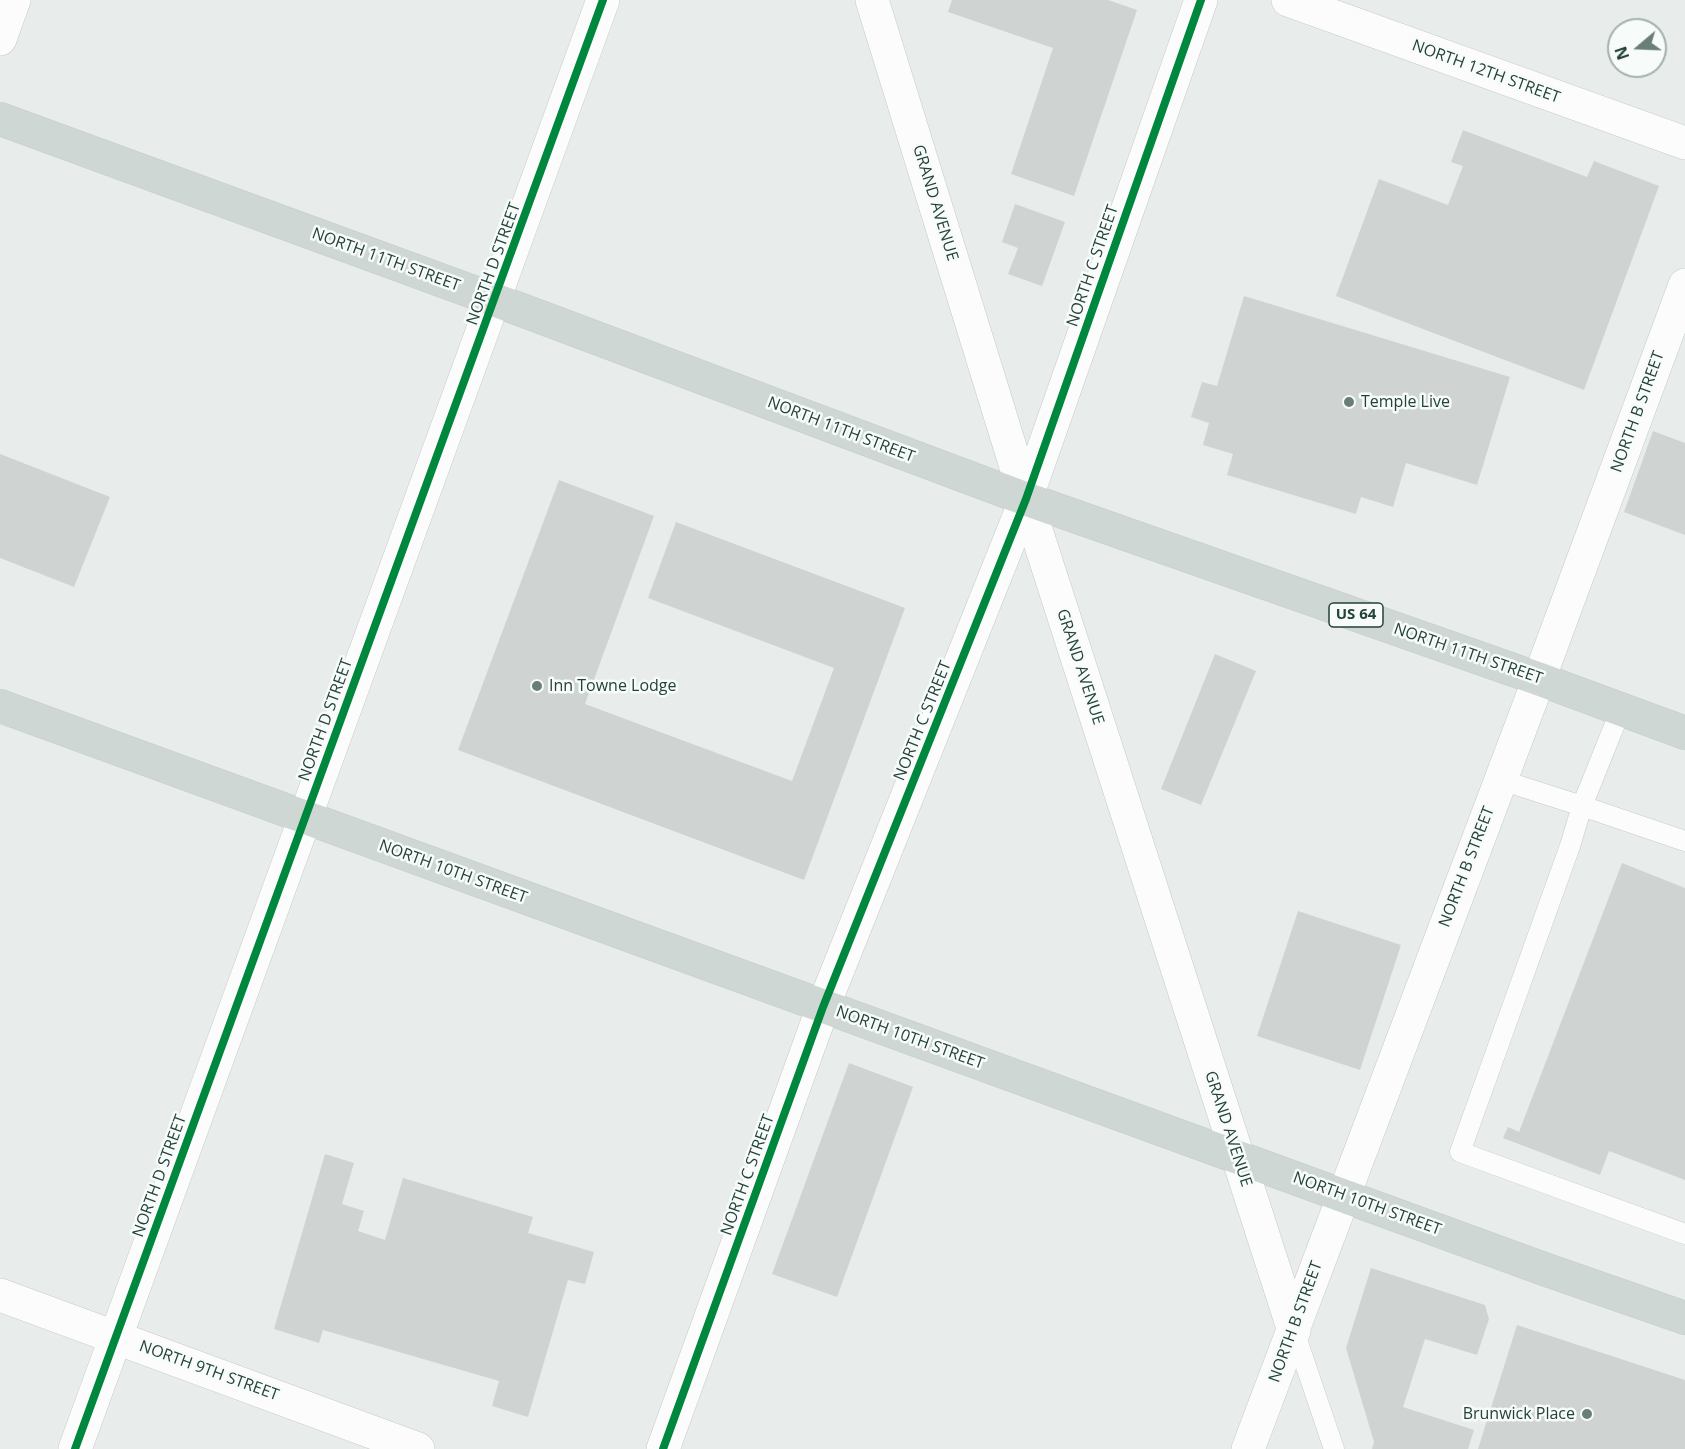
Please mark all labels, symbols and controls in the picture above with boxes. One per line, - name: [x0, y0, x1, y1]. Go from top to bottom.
- north arrow: [1607, 18, 1667, 78]
- street label: NORTH 12TH STREET: [1409, 36, 1563, 108]
- text: N: [1609, 43, 1634, 63]
- street label: GRAND AVENUE: [908, 143, 962, 263]
- street label: NORTH D STREET: [463, 200, 525, 328]
- street label: NORTH C STREET: [1063, 203, 1123, 329]
- street label: NORTH 11TH STREET: [309, 224, 463, 296]
- street label: NORTH B STREET: [1607, 349, 1669, 475]
- place label: Temple Live: [1361, 392, 1450, 412]
- street label: NORTH 11TH STREET: [765, 393, 917, 467]
- marker: Temple Live: [1342, 395, 1356, 409]
- road number: US 64: [1329, 603, 1383, 627]
- street label: GRAND AVENUE: [1052, 607, 1108, 727]
- street label: NORTH 11TH STREET: [1391, 619, 1545, 689]
- street label: NORTH D STREET: [295, 656, 357, 784]
- street label: NORTH C STREET: [890, 658, 956, 784]
- place label: Inn Towne Lodge: [549, 676, 676, 696]
- marker: Inn Towne Lodge: [530, 679, 544, 693]
- street label: NORTH B STREET: [1435, 804, 1499, 930]
- street label: NORTH 10TH STREET: [376, 836, 530, 908]
- street label: NORTH 10TH STREET: [833, 1002, 987, 1074]
- street label: GRAND AVENUE: [1200, 1069, 1256, 1189]
- street label: NORTH D STREET: [129, 1112, 191, 1240]
- street label: NORTH C STREET: [717, 1112, 779, 1238]
- street label: NORTH 10TH STREET: [1290, 1168, 1444, 1240]
- street label: NORTH B STREET: [1265, 1259, 1327, 1385]
- street label: NORTH 9TH STREET: [137, 1337, 281, 1405]
- place label: Brunwick Place: [1463, 1404, 1575, 1424]
- marker: Brunwick Place: [1580, 1407, 1594, 1421]

